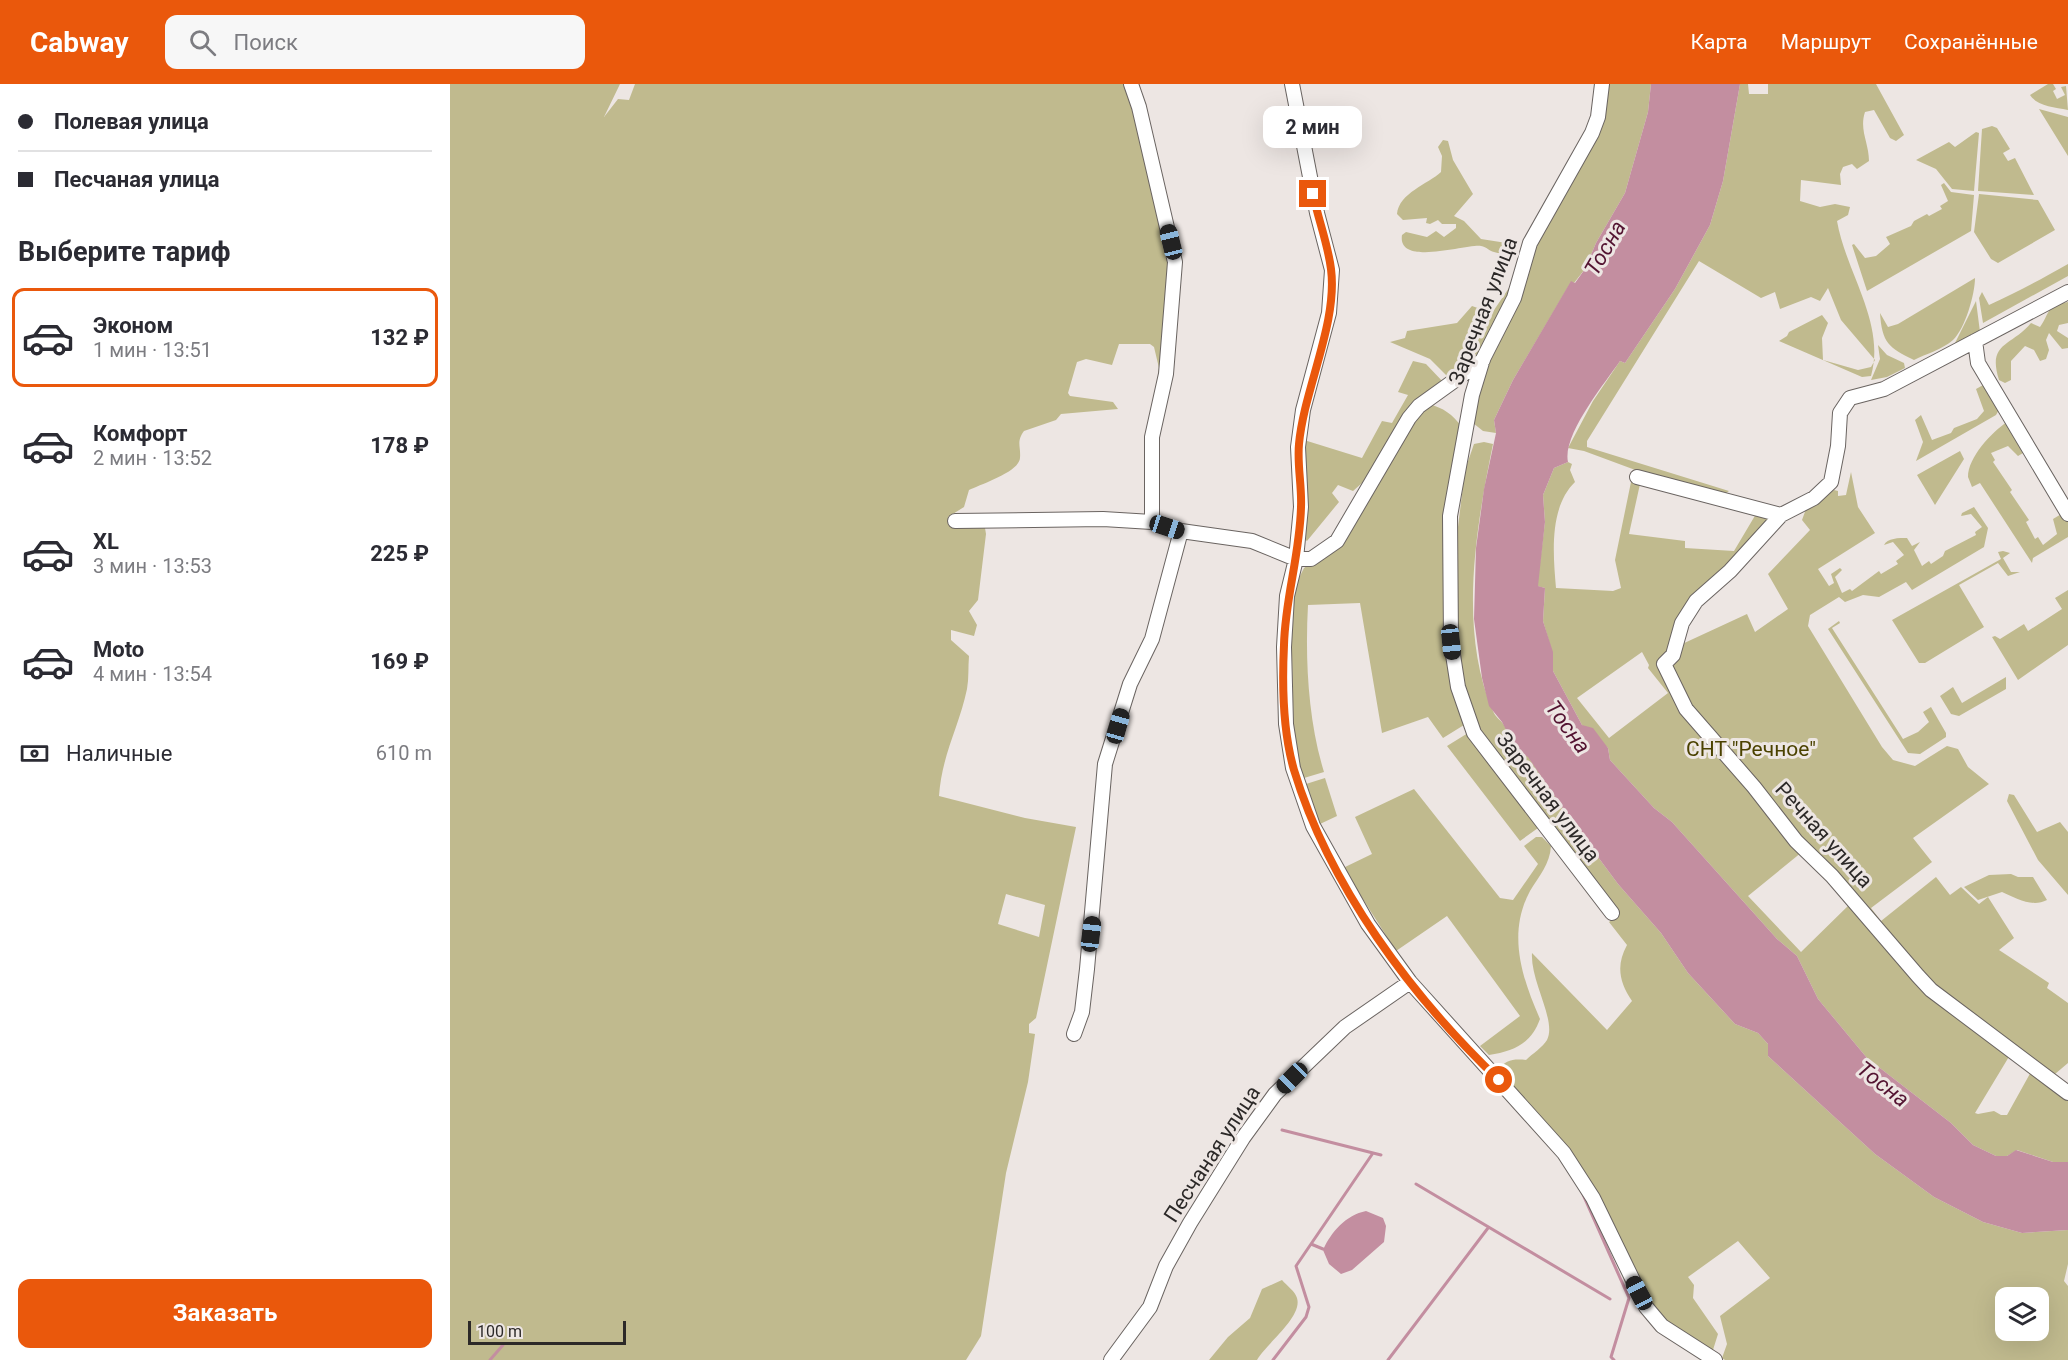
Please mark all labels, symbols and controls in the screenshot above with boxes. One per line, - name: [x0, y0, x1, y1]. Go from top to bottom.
- search box: [165, 15, 585, 69]
- text: Cabway: [30, 26, 129, 59]
- icon: search: [186, 26, 219, 59]
- text: Поиск: [234, 30, 298, 55]
- text: Карта: [1691, 30, 1748, 54]
- text: Маршрут: [1781, 30, 1871, 54]
- text: Сохранённые: [1904, 30, 2038, 54]
- callout: 2 мин: [1264, 107, 1362, 149]
- text: Полевая улица: [54, 109, 209, 134]
- text: 2 мин: [1285, 115, 1340, 139]
- text: Песчаная улица: [54, 167, 220, 192]
- route end: [1299, 180, 1326, 207]
- water label: Тосна: [1579, 216, 1631, 280]
- car: [1158, 222, 1184, 262]
- street label: Заречная улица: [1444, 234, 1522, 388]
- text: Выберите тариф: [18, 236, 230, 268]
- icon: car: [21, 311, 75, 365]
- text: Эконом: [93, 313, 173, 338]
- text: 132 ₽: [370, 325, 429, 350]
- text: 1 мин · 13:51: [93, 338, 212, 362]
- icon: car: [21, 419, 75, 473]
- text: Комфорт: [93, 421, 188, 446]
- text: 178 ₽: [370, 433, 429, 458]
- text: 2 мин · 13:52: [93, 446, 212, 470]
- car: [1147, 513, 1187, 541]
- icon: car: [21, 527, 75, 581]
- text: XL: [93, 529, 119, 554]
- text: 225 ₽: [370, 541, 429, 566]
- text: 3 мин · 13:53: [93, 554, 212, 578]
- car: [1440, 623, 1462, 661]
- icon: car: [21, 635, 75, 689]
- text: Moto: [93, 637, 144, 662]
- text: 169 ₽: [370, 649, 429, 674]
- text: 4 мин · 13:54: [93, 662, 212, 686]
- water label: Тосна: [1541, 696, 1595, 758]
- car: [1104, 706, 1132, 746]
- street label: Заречная улица: [1491, 727, 1605, 867]
- icon: cash: [18, 737, 51, 770]
- park label: СНТ "Речное": [1686, 737, 1816, 761]
- text: Наличные: [66, 741, 172, 766]
- text: 610 m: [376, 741, 432, 765]
- street label: Речная улица: [1770, 777, 1878, 893]
- car: [1080, 915, 1102, 953]
- water label: Тосна: [1852, 1056, 1914, 1112]
- car: [1273, 1059, 1311, 1097]
- route start: [1485, 1066, 1512, 1093]
- street label: Песчаная улица: [1159, 1081, 1265, 1227]
- car: [1623, 1273, 1655, 1313]
- button: Заказать: [18, 1279, 432, 1348]
- map controls: [1995, 1287, 2049, 1341]
- button: layers: [1995, 1287, 2049, 1341]
- scale bar: [468, 1318, 626, 1346]
- text: 100 m: [477, 1322, 522, 1341]

